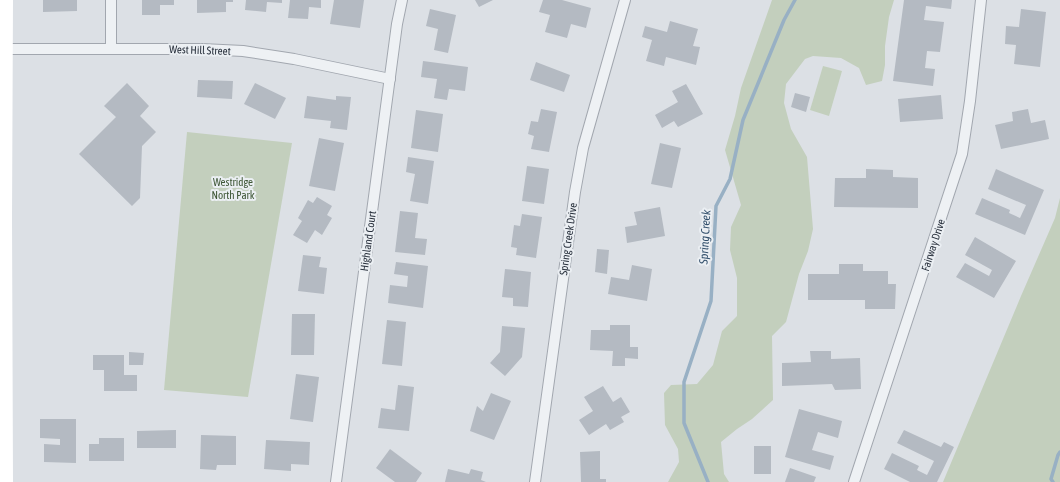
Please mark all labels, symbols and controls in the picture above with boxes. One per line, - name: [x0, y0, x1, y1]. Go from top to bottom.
- street label: West Hill Street: [169, 43, 231, 57]
- park label: Westridge North Park: [211, 176, 255, 201]
- street label: Spring Creek Drive: [557, 202, 579, 276]
- water label: Spring Creek: [697, 209, 713, 266]
- street label: Highland Court: [358, 210, 378, 272]
- street label: Fairway Drive: [919, 217, 947, 273]

